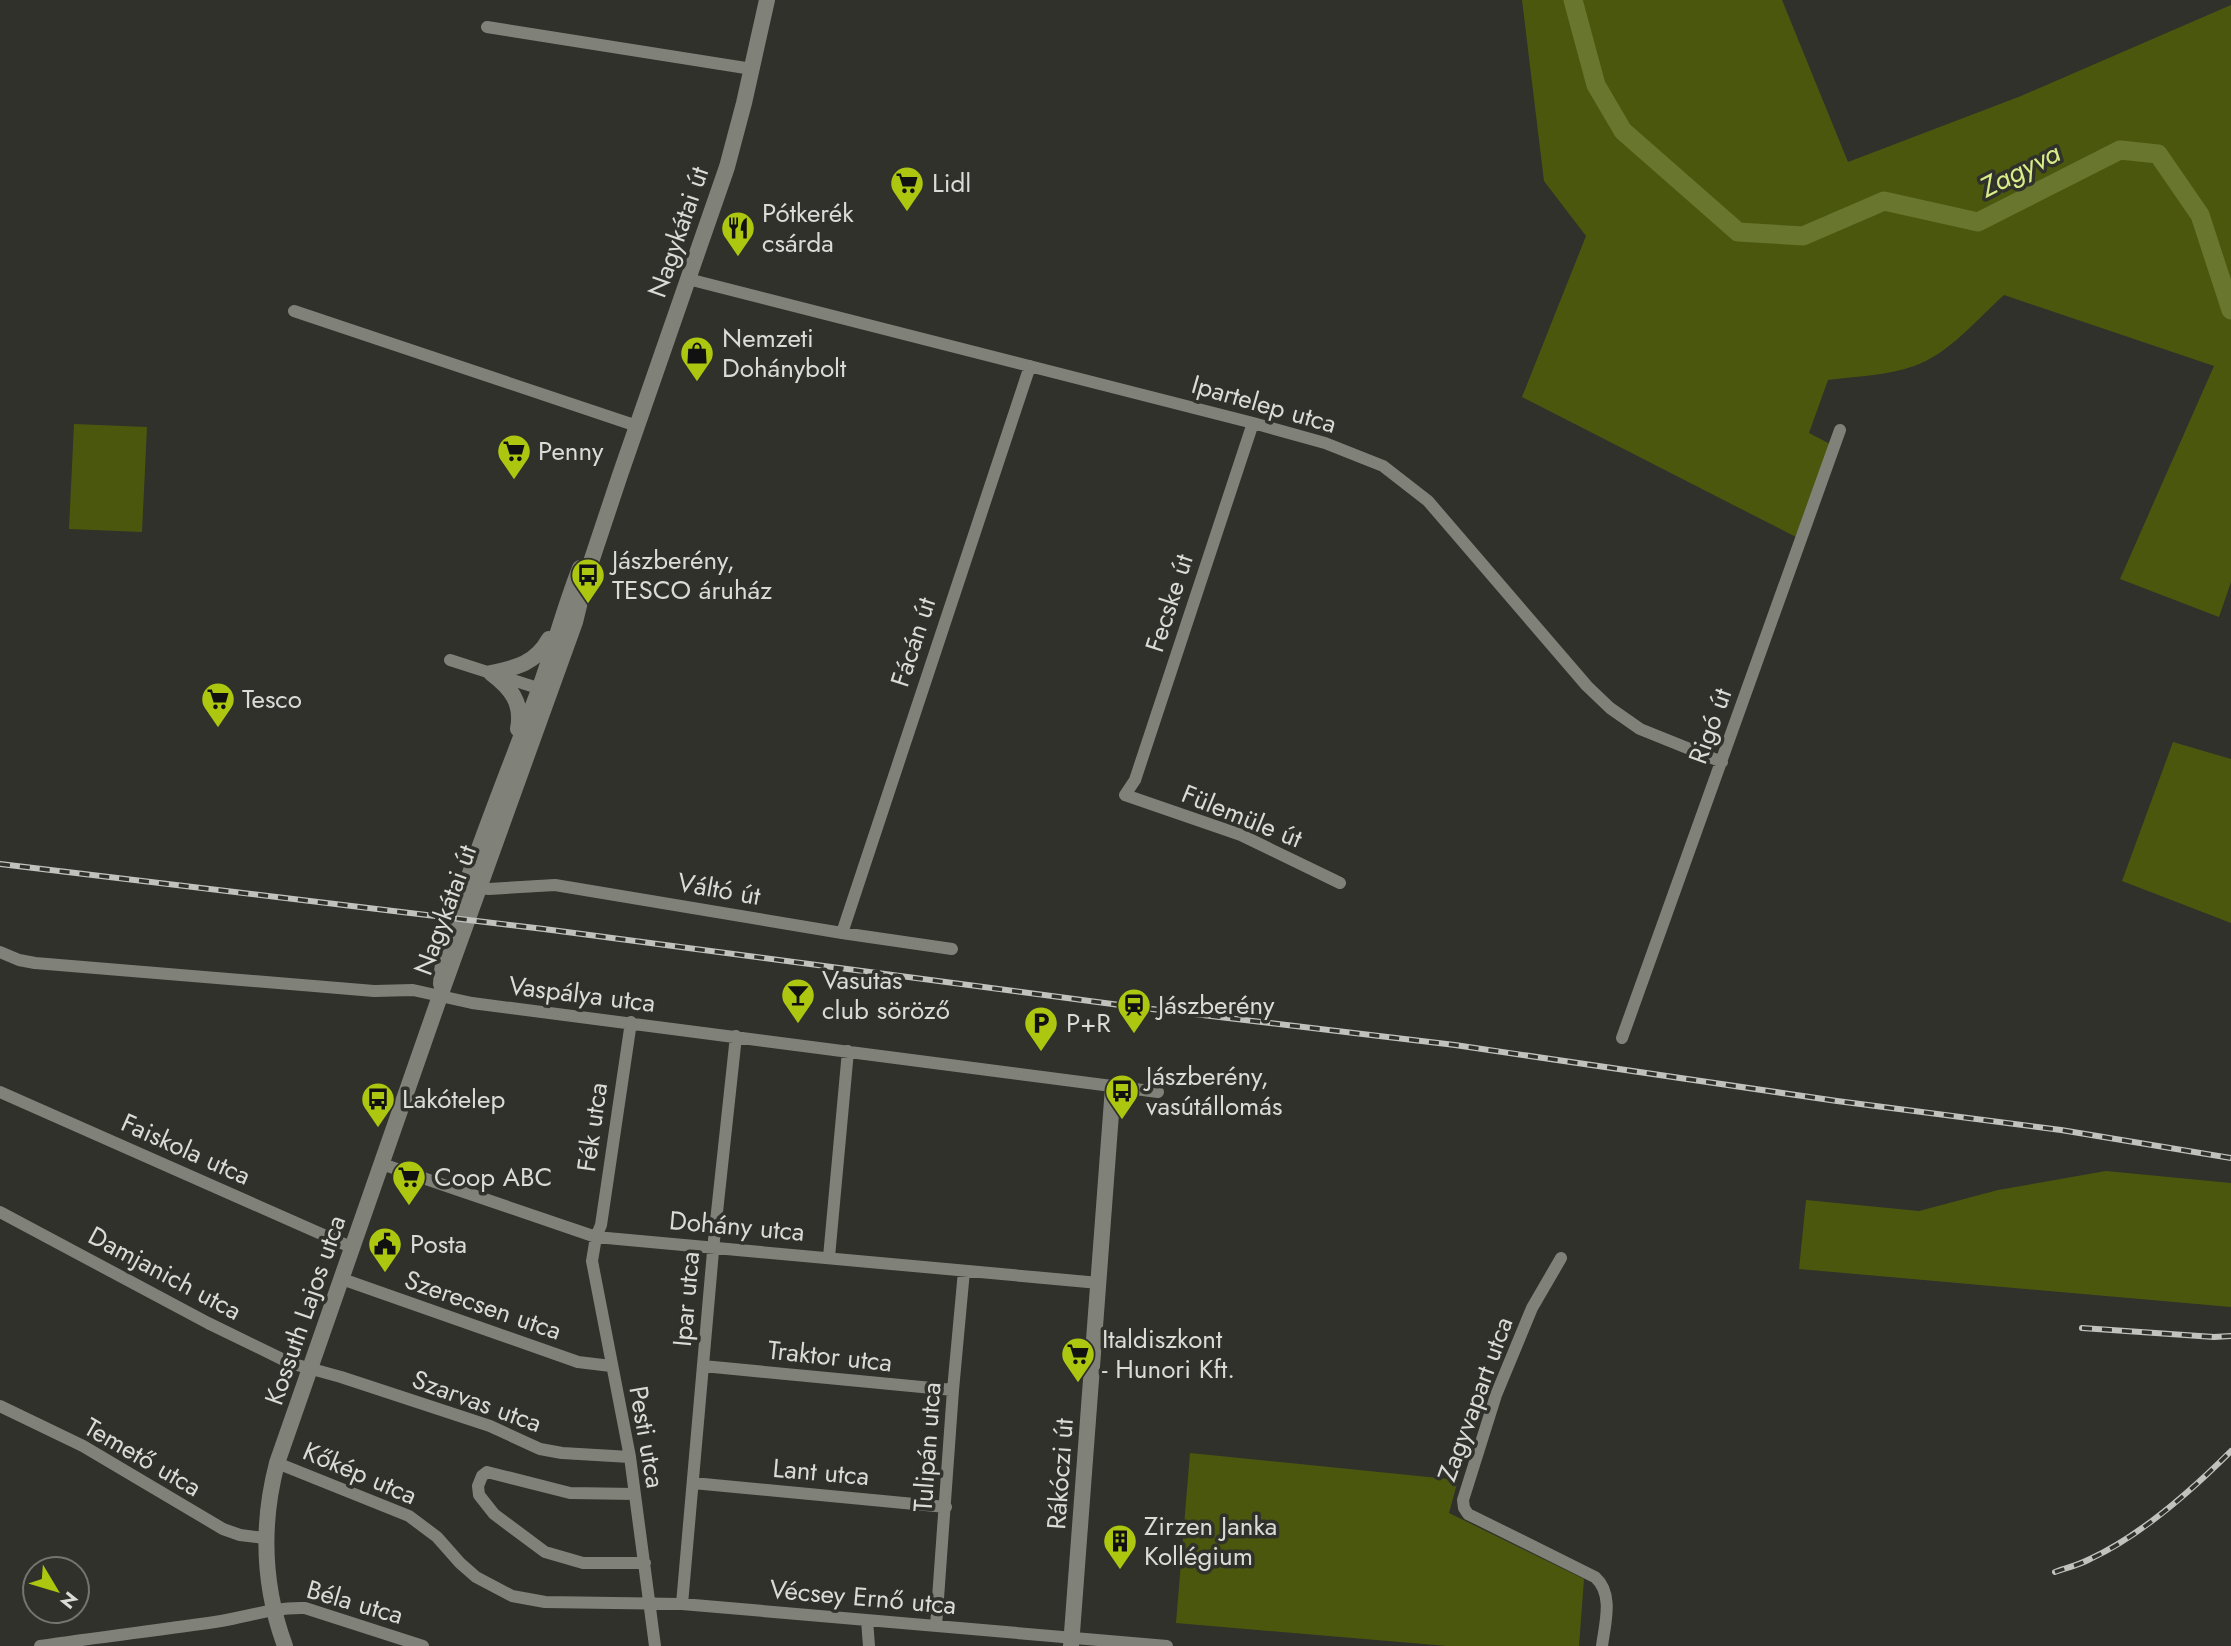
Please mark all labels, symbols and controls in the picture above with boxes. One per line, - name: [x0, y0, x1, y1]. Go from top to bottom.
- water label: Zagyva: [1971, 132, 2068, 208]
- street label: Nagykátai út: [638, 161, 718, 303]
- supermarket icon: Lidl: [888, 164, 926, 213]
- place label: Lidl: [932, 164, 971, 202]
- place label: Pótkerék csárda: [762, 194, 854, 262]
- restaurant icon: Pótkerék csárda: [719, 209, 757, 258]
- place label: Nemzeti Dohánybolt: [722, 319, 847, 387]
- shop icon: Nemzeti Dohánybolt: [678, 334, 716, 383]
- street label: Ipartelep utca: [1187, 365, 1341, 443]
- supermarket icon: Penny: [495, 432, 533, 481]
- place label: Penny: [538, 432, 604, 470]
- place label: Jászberény, TESCO áruház: [609, 541, 772, 609]
- street label: Fecske út: [1135, 549, 1203, 657]
- bus stop icon: Jászberény, TESCO áruház: [569, 556, 607, 605]
- street label: Fácán út: [881, 592, 946, 692]
- supermarket icon: Tesco: [199, 680, 237, 729]
- place label: Tesco: [242, 680, 302, 718]
- street label: Rigó út: [1679, 682, 1741, 769]
- street label: Fülemüle út: [1176, 775, 1309, 858]
- street label: Nagykátai út: [404, 839, 486, 980]
- street label: Váltó út: [674, 863, 764, 915]
- place label: Vasutas club söröző: [822, 961, 950, 1029]
- street label: Vaspálya utca: [506, 966, 658, 1022]
- bar icon: Vasutas club söröző: [779, 976, 817, 1025]
- station icon: Jászberény: [1115, 986, 1153, 1035]
- place label: Jászberény: [1155, 986, 1275, 1024]
- parking icon: P+R: [1022, 1004, 1060, 1053]
- place label: P+R: [1066, 1004, 1111, 1042]
- place label: Jászberény, vasútállomás: [1143, 1057, 1282, 1125]
- bus stop icon: Jászberény, vasútállomás: [1103, 1072, 1141, 1121]
- bus stop icon: Lakótelep: [359, 1080, 397, 1129]
- place label: Lakótelep: [402, 1080, 505, 1118]
- street label: Fék utca: [567, 1080, 617, 1174]
- street label: Faiskola utca: [115, 1104, 257, 1194]
- supermarket icon: Coop ABC: [390, 1158, 428, 1207]
- place label: Coop ABC: [434, 1158, 552, 1196]
- street label: Dohány utca: [668, 1201, 806, 1251]
- street label: Kossuth Lajos utca: [255, 1210, 355, 1410]
- street label: Damjanich utca: [82, 1217, 248, 1329]
- public building icon: Posta: [366, 1225, 404, 1274]
- place label: Posta: [410, 1225, 467, 1263]
- street label: Ipar utca: [663, 1250, 709, 1348]
- street label: Szerecsen utca: [399, 1260, 567, 1350]
- street label: Zagyvapart utca: [1428, 1311, 1522, 1487]
- place label: Italdiszkont - Hunori Kft.: [1102, 1320, 1235, 1388]
- street label: Traktor utca: [766, 1331, 894, 1381]
- supermarket icon: Italdiszkont - Hunori Kft.: [1059, 1335, 1097, 1384]
- street label: Szarvas utca: [407, 1360, 547, 1442]
- street label: Tulipán utca: [904, 1381, 950, 1513]
- street label: Pesti utca: [619, 1383, 675, 1491]
- street label: Temető utca: [77, 1408, 209, 1506]
- street label: Rákóczi út: [1037, 1416, 1083, 1531]
- street label: Kőkép utca: [297, 1432, 423, 1514]
- street label: Lant utca: [771, 1449, 871, 1495]
- place label: Zirzen Janka Kollégium: [1144, 1507, 1277, 1575]
- building icon: Zirzen Janka Kollégium: [1101, 1522, 1139, 1571]
- north arrow: [21, 1555, 91, 1625]
- street label: Béla utca: [302, 1570, 408, 1634]
- street label: Vécsey Ernő utca: [768, 1570, 958, 1624]
- text: N: [54, 1586, 84, 1614]

